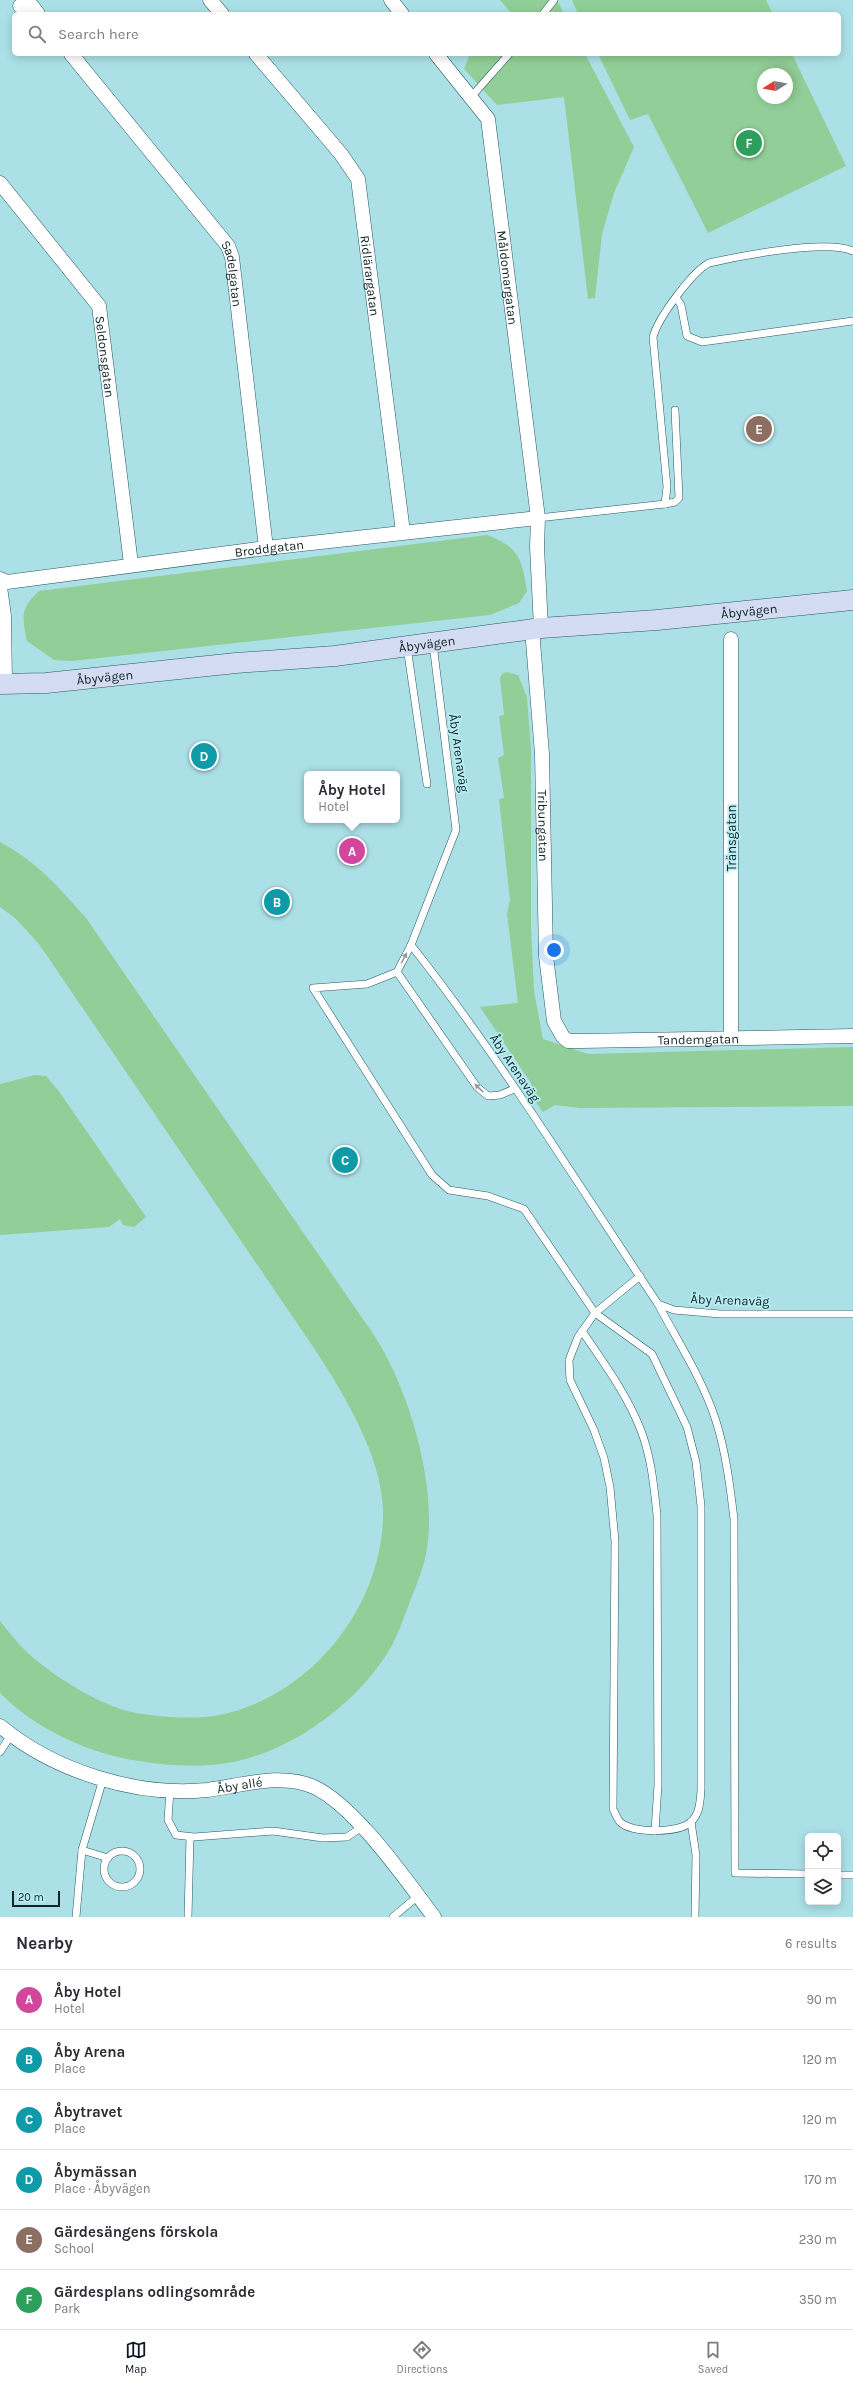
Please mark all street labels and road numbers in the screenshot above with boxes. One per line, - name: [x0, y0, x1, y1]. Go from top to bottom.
- street label: Måldomargatan: [495, 229, 521, 326]
- street label: Ridlärargatan: [358, 235, 383, 317]
- street label: Sadelgatan: [219, 237, 245, 308]
- street label: Seldonsgatan: [93, 315, 118, 398]
- street label: Broddgatan: [234, 536, 305, 560]
- street label: Åbyvägen: [720, 600, 778, 621]
- street label: Åbyvägen: [398, 632, 456, 655]
- street label: Åbyvägen: [76, 666, 134, 687]
- street label: Åby Arenaväg: [446, 713, 473, 794]
- street label: Tribungatan: [535, 789, 552, 862]
- street label: Tränsgatan: [724, 805, 739, 871]
- street label: Åby Arenaväg: [487, 1030, 545, 1106]
- street label: Tandemgatan: [657, 1031, 739, 1047]
- street label: Åby Arenaväg: [690, 1290, 771, 1309]
- street label: Åby allé: [216, 1774, 263, 1796]

